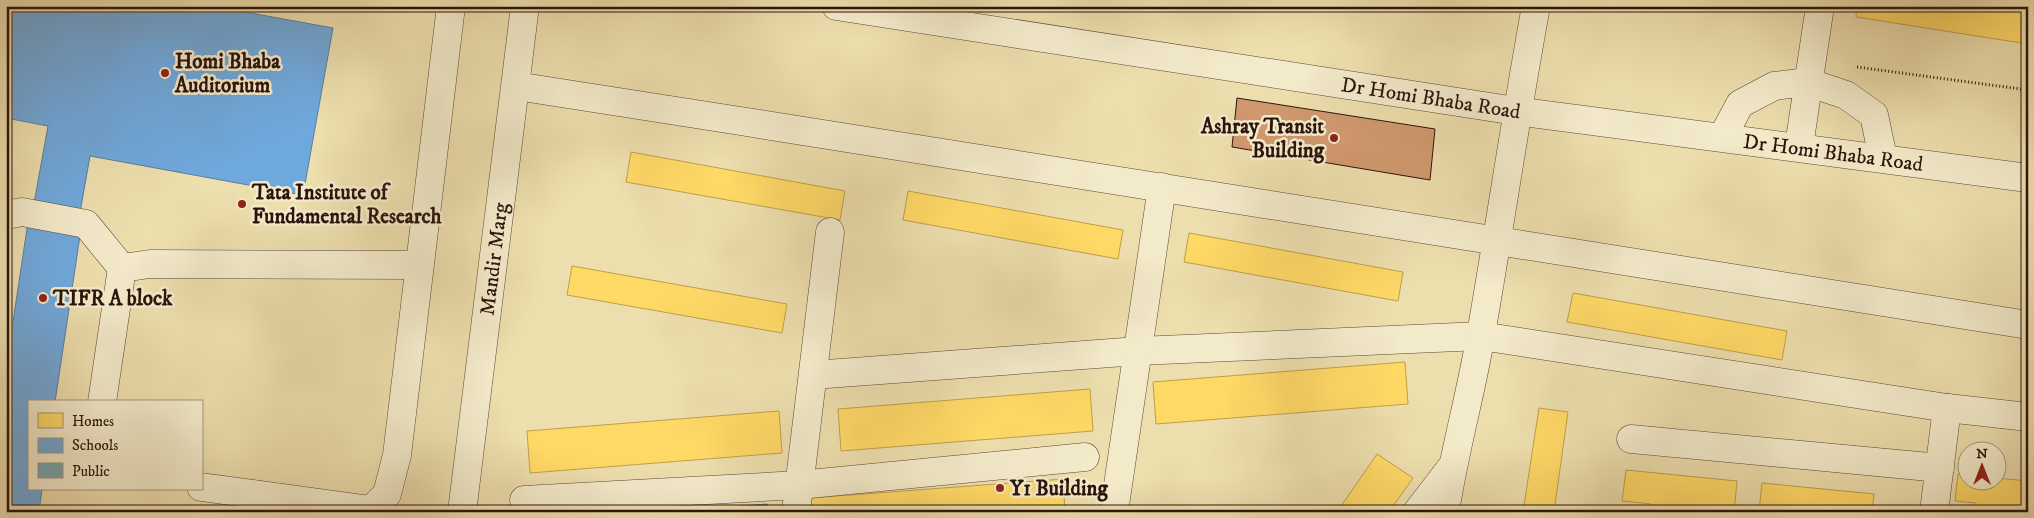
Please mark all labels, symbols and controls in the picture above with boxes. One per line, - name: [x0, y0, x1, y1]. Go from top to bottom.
- place label: Homi Bhaba Auditorium: [174, 49, 281, 99]
- marker: Homi Bhaba Auditorium: [159, 67, 171, 79]
- street label: Dr Homi Bhaba Road: [1339, 72, 1523, 126]
- place label: Ashray Transit Building: [1200, 114, 1325, 164]
- street label: Dr Homi Bhaba Road: [1742, 129, 1925, 178]
- marker: Ashray Transit Building: [1328, 132, 1340, 144]
- place label: Tata Institute of Fundamental Research: [251, 180, 442, 230]
- marker: Tata Institute of Fundamental Research: [236, 198, 248, 210]
- street label: Mandir Marg: [475, 200, 515, 317]
- place label: TIFR A block: [52, 286, 173, 312]
- marker: TIFR A block: [37, 292, 49, 304]
- legend: [28, 400, 202, 490]
- text: Homes: [72, 412, 114, 431]
- text: Schools: [72, 436, 118, 455]
- north arrow: [1956, 440, 2006, 490]
- text: N: [1976, 445, 1988, 463]
- text: Public: [72, 462, 110, 481]
- place label: Y1 Building: [1009, 476, 1108, 502]
- marker: Y1 Building: [994, 482, 1006, 494]

